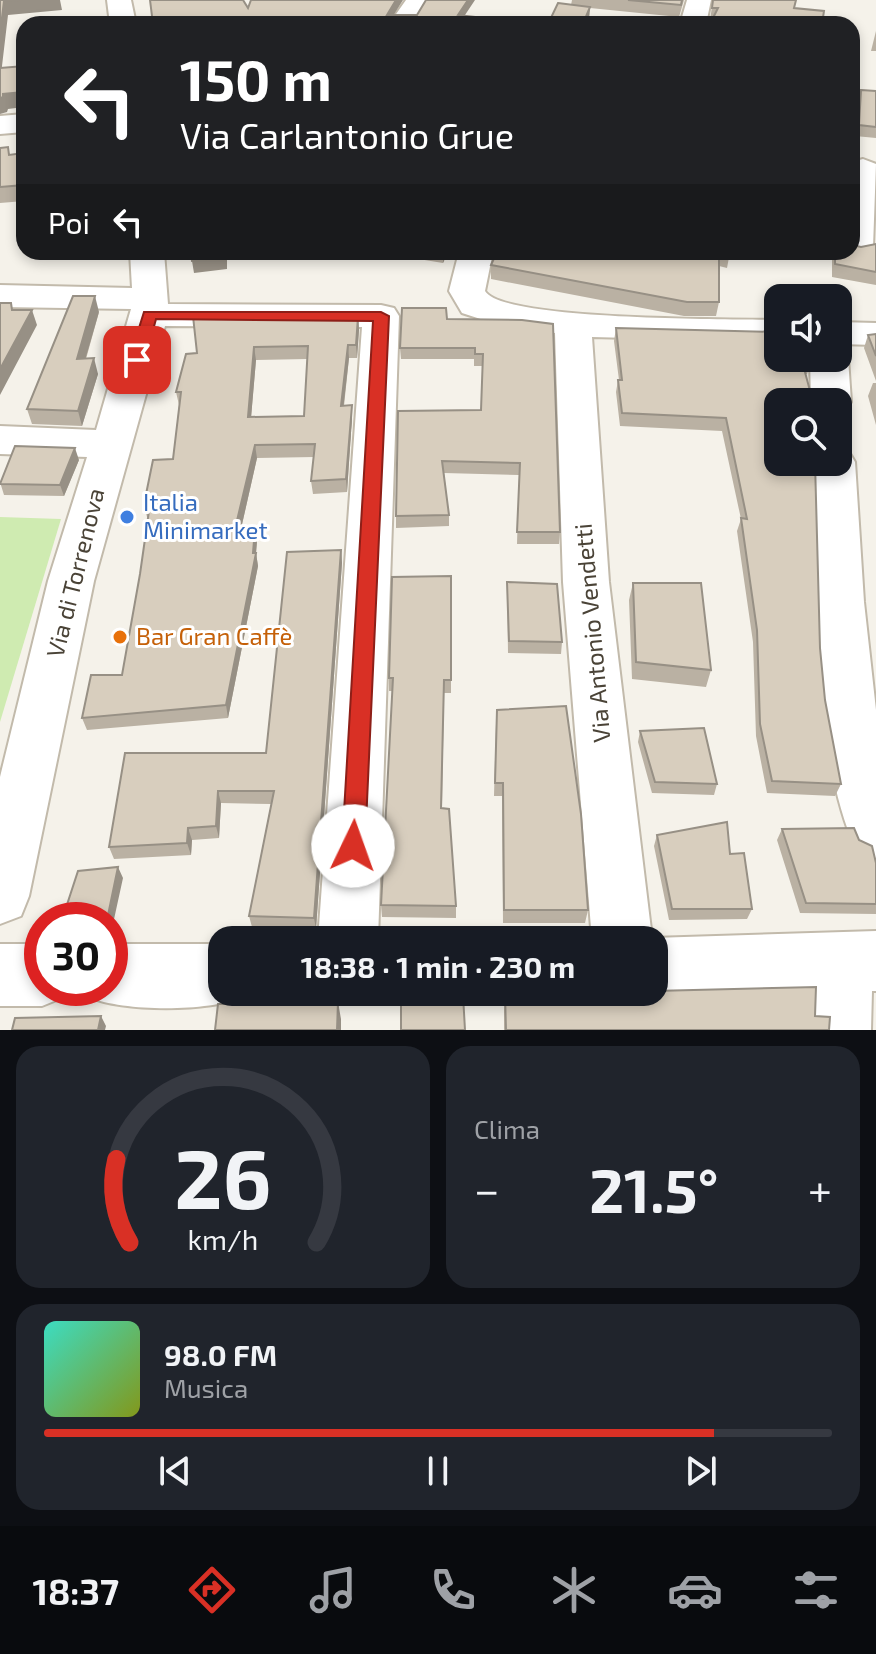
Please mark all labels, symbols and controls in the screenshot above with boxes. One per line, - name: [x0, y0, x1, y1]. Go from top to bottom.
- text: 150 m: [180, 45, 332, 112]
- icon: left: [48, 48, 152, 152]
- text: Via Carlantonio Grue: [180, 113, 514, 156]
- icon: left: [106, 200, 150, 244]
- text: Poi: [48, 204, 90, 240]
- map controls: [764, 284, 852, 476]
- button: sound: [764, 284, 852, 372]
- pin: [103, 326, 171, 394]
- icon: arrive: [115, 338, 159, 382]
- button: search: [764, 388, 852, 476]
- street label: Via di Torrenova: [39, 485, 110, 660]
- place label: Italia Minimarket: [143, 487, 268, 544]
- marker: Italia Minimarket: [118, 508, 136, 526]
- street label: Via Antonio Vendetti: [567, 522, 616, 744]
- place label: Bar Gran Caffè: [136, 621, 292, 650]
- marker: Bar Gran Caffè: [111, 628, 129, 646]
- position arrow: [311, 804, 395, 888]
- speed limit sign: 30: [24, 902, 128, 1006]
- text: 18:38 · 1 min · 230 m: [301, 948, 575, 984]
- text: Clima: [474, 1113, 540, 1144]
- text: 26: [174, 1126, 272, 1226]
- text: 21.5°: [589, 1153, 718, 1225]
- text: −: [474, 1162, 500, 1215]
- text: +: [808, 1162, 832, 1215]
- text: km/h: [188, 1221, 258, 1256]
- text: 98.0 FM: [164, 1336, 277, 1372]
- text: Musica: [164, 1372, 248, 1403]
- icon: previous: [153, 1449, 197, 1493]
- icon: pause: [416, 1449, 460, 1493]
- icon: next: [679, 1449, 723, 1493]
- icon: directions: [184, 1562, 240, 1618]
- icon: music: [305, 1562, 361, 1618]
- icon: phone: [425, 1562, 481, 1618]
- icon: climate: [546, 1562, 602, 1618]
- icon: car: [667, 1562, 723, 1618]
- icon: filters: [788, 1562, 844, 1618]
- text: 18:37: [32, 1569, 119, 1612]

